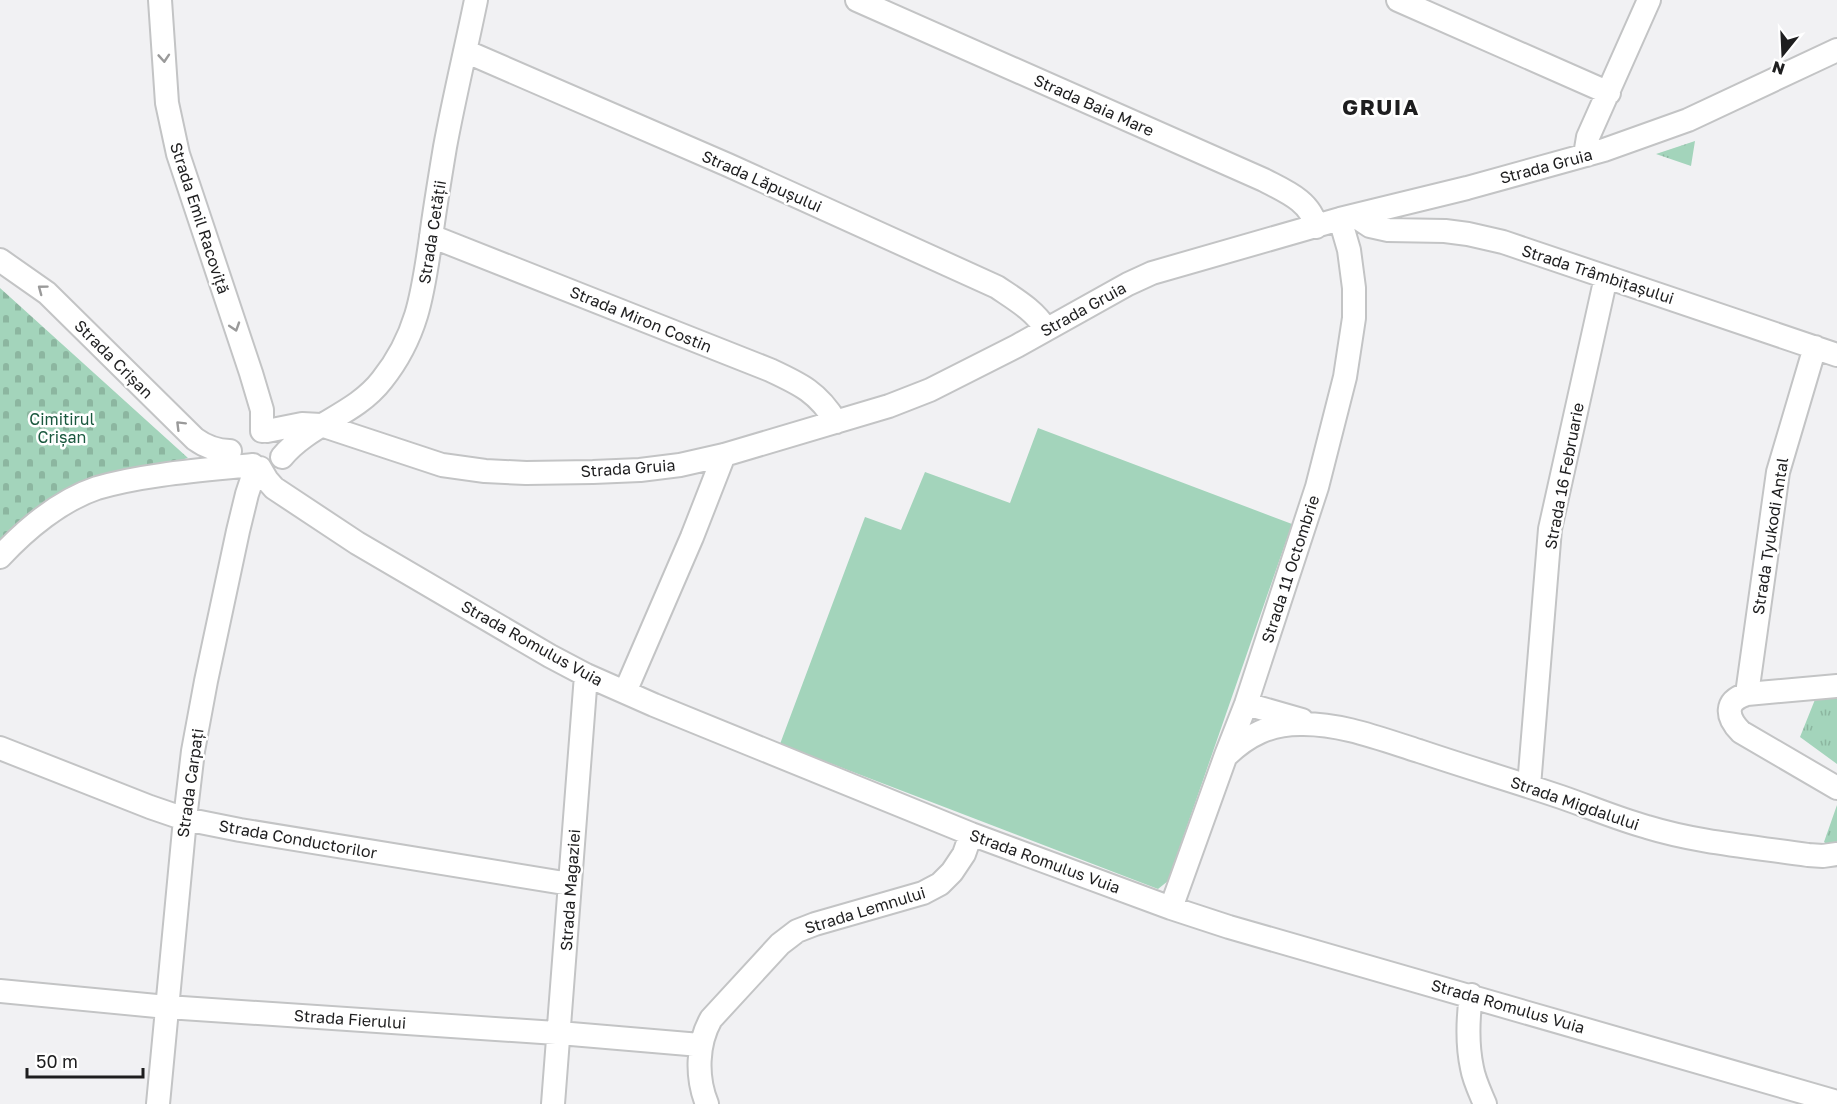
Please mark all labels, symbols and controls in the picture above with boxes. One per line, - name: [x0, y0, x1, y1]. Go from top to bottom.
- north arrow: [1753, 24, 1813, 84]
- one-way arrow: [158, 54, 171, 63]
- text: N: [1769, 57, 1787, 80]
- street label: Strada Baia Mare: [1031, 70, 1157, 140]
- district label: GRUIA: [1342, 93, 1420, 120]
- street label: Strada Emil Racoviță: [166, 140, 234, 296]
- street label: Strada Gruia: [1498, 144, 1594, 188]
- street label: Strada Lăpușului: [699, 146, 825, 216]
- street label: Strada Cetății: [414, 179, 450, 285]
- street label: Strada Trâmbițașului: [1519, 240, 1677, 308]
- street label: Strada Gruia: [1037, 277, 1129, 341]
- street label: Strada Miron Costin: [567, 281, 715, 357]
- one-way arrow: [37, 285, 48, 296]
- street label: Strada Crișan: [70, 315, 158, 403]
- one-way arrow: [228, 321, 241, 332]
- street label: Strada 16 Februarie: [1540, 401, 1588, 551]
- park label: Cimitirul Crișan: [29, 409, 95, 447]
- one-way arrow: [177, 422, 188, 433]
- street label: Strada Gruia: [580, 455, 676, 481]
- street label: Strada Tyukodi Antal: [1748, 456, 1792, 616]
- street label: Strada 11 Octombrie: [1257, 493, 1323, 645]
- street label: Strada Romulus Vuia: [458, 596, 606, 690]
- street label: Strada Carpați: [172, 727, 208, 839]
- street label: Strada Migdalului: [1508, 772, 1642, 834]
- street label: Strada Conductorilor: [217, 815, 379, 863]
- street label: Strada Romulus Vuia: [967, 824, 1123, 898]
- street label: Strada Magaziei: [556, 828, 584, 952]
- street label: Strada Lemnului: [802, 882, 928, 938]
- street label: Strada Romulus Vuia: [1429, 974, 1587, 1038]
- street label: Strada Fierului: [293, 1005, 407, 1033]
- scale bar: [27, 1041, 142, 1079]
- text: 50 m: [36, 1050, 78, 1072]

